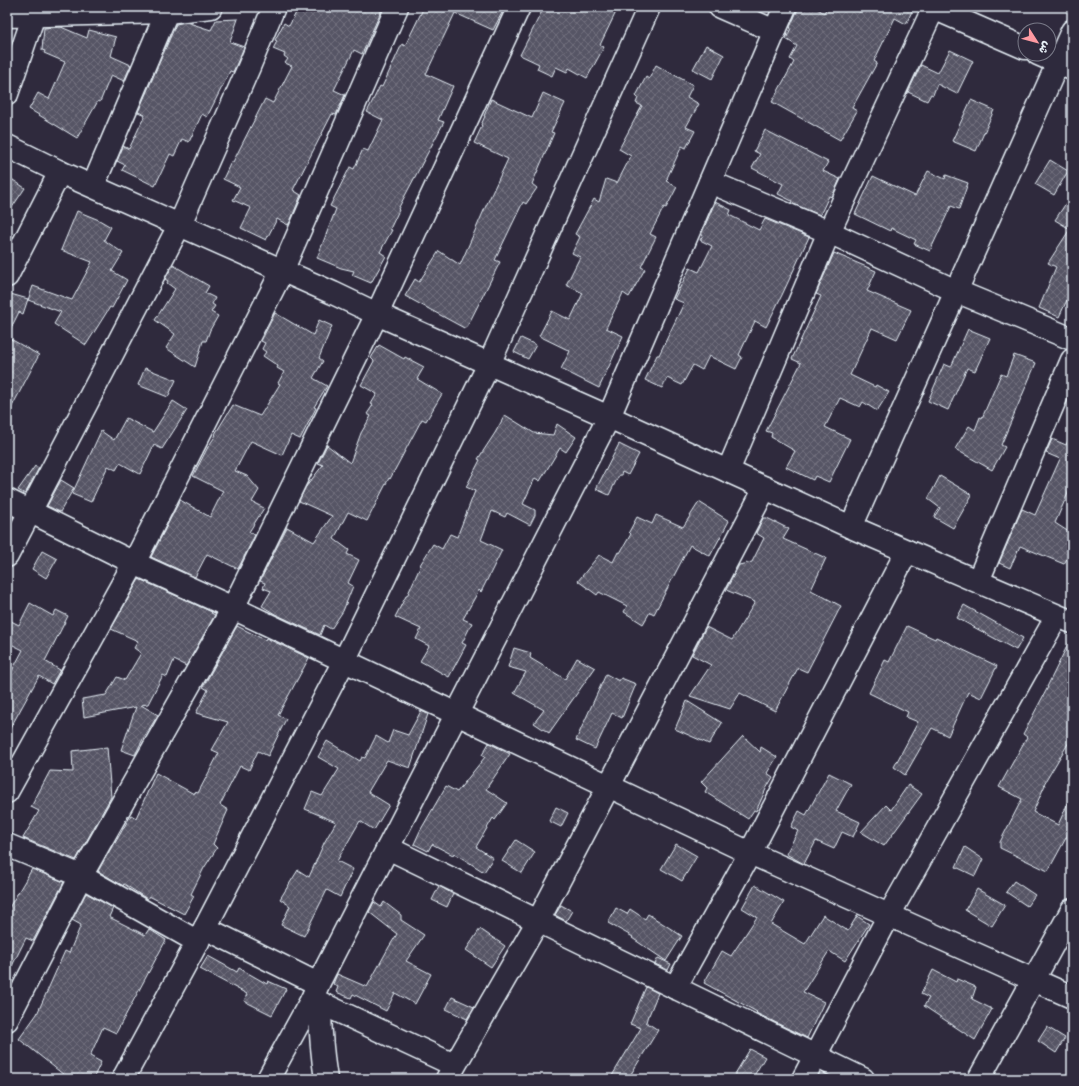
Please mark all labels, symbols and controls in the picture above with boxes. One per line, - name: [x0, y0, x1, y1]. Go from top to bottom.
- north arrow: [1017, 22, 1057, 62]
- text: ش: [1035, 38, 1052, 55]

